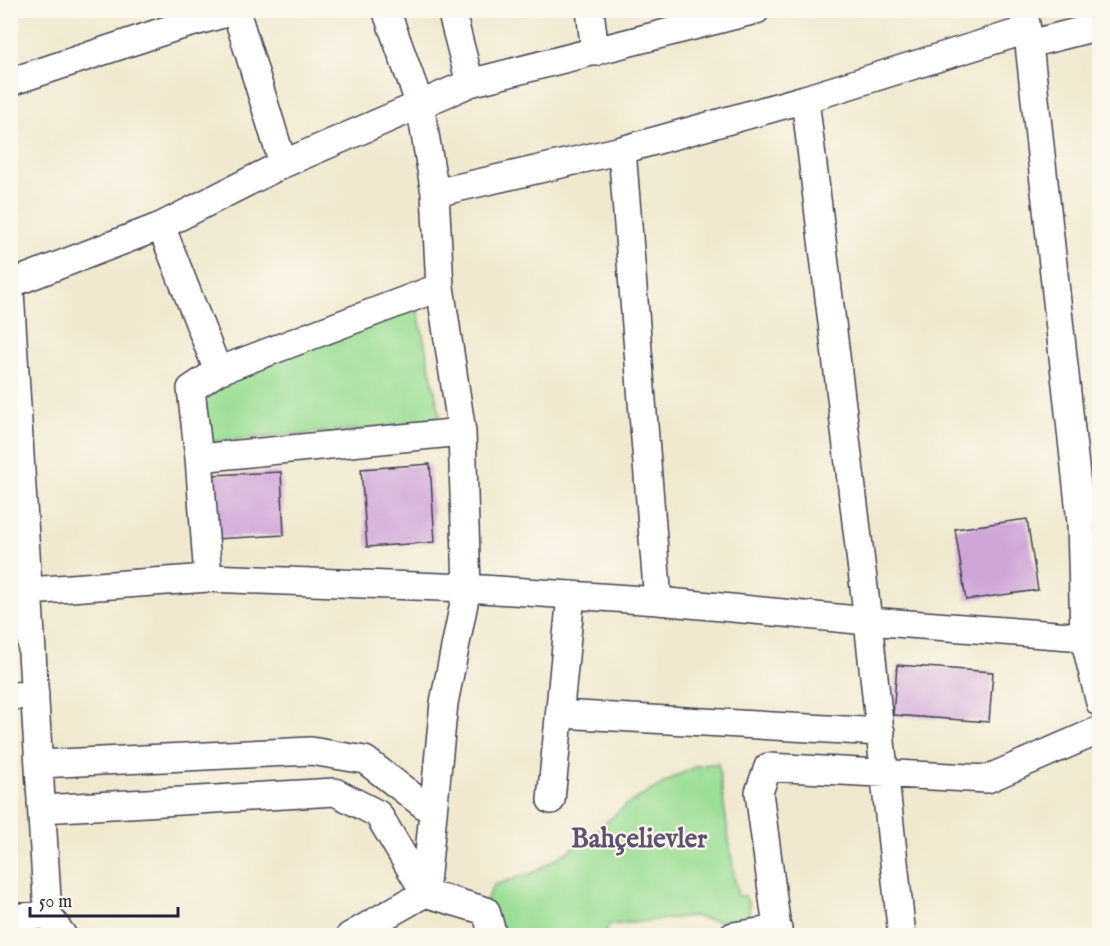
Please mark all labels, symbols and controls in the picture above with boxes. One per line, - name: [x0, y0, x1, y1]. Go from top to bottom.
- district label: Bahçelievler: [571, 823, 708, 857]
- scale bar: [30, 880, 178, 918]
- text: 50 m: [39, 891, 72, 914]

